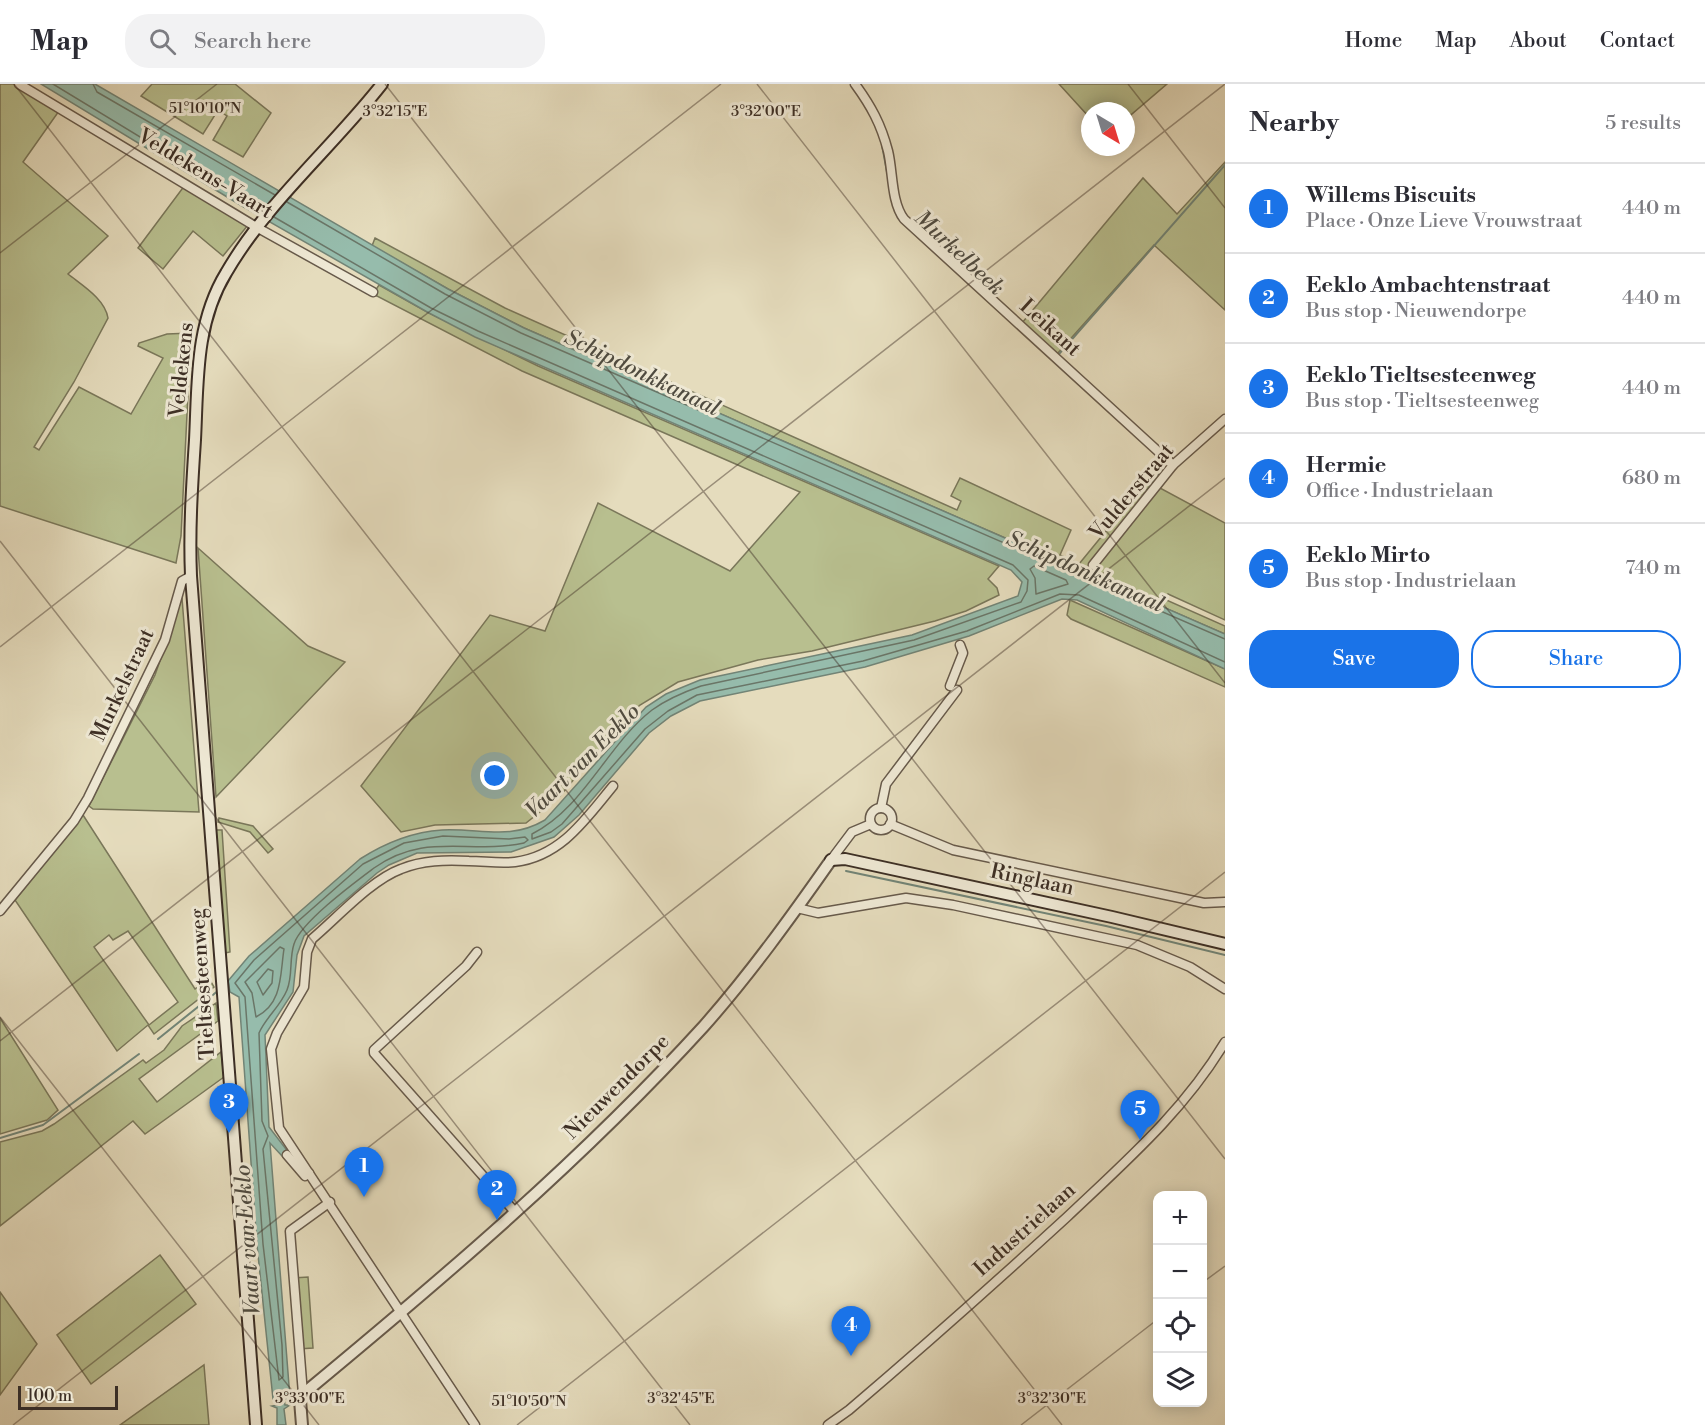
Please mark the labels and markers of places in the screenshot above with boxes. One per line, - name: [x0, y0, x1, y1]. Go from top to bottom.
- pin: 3: [210, 1084, 248, 1133]
- pin: 5: [1120, 1090, 1160, 1140]
- pin: 1: [344, 1148, 384, 1197]
- pin: 2: [478, 1170, 516, 1220]
- pin: 4: [832, 1306, 870, 1356]

